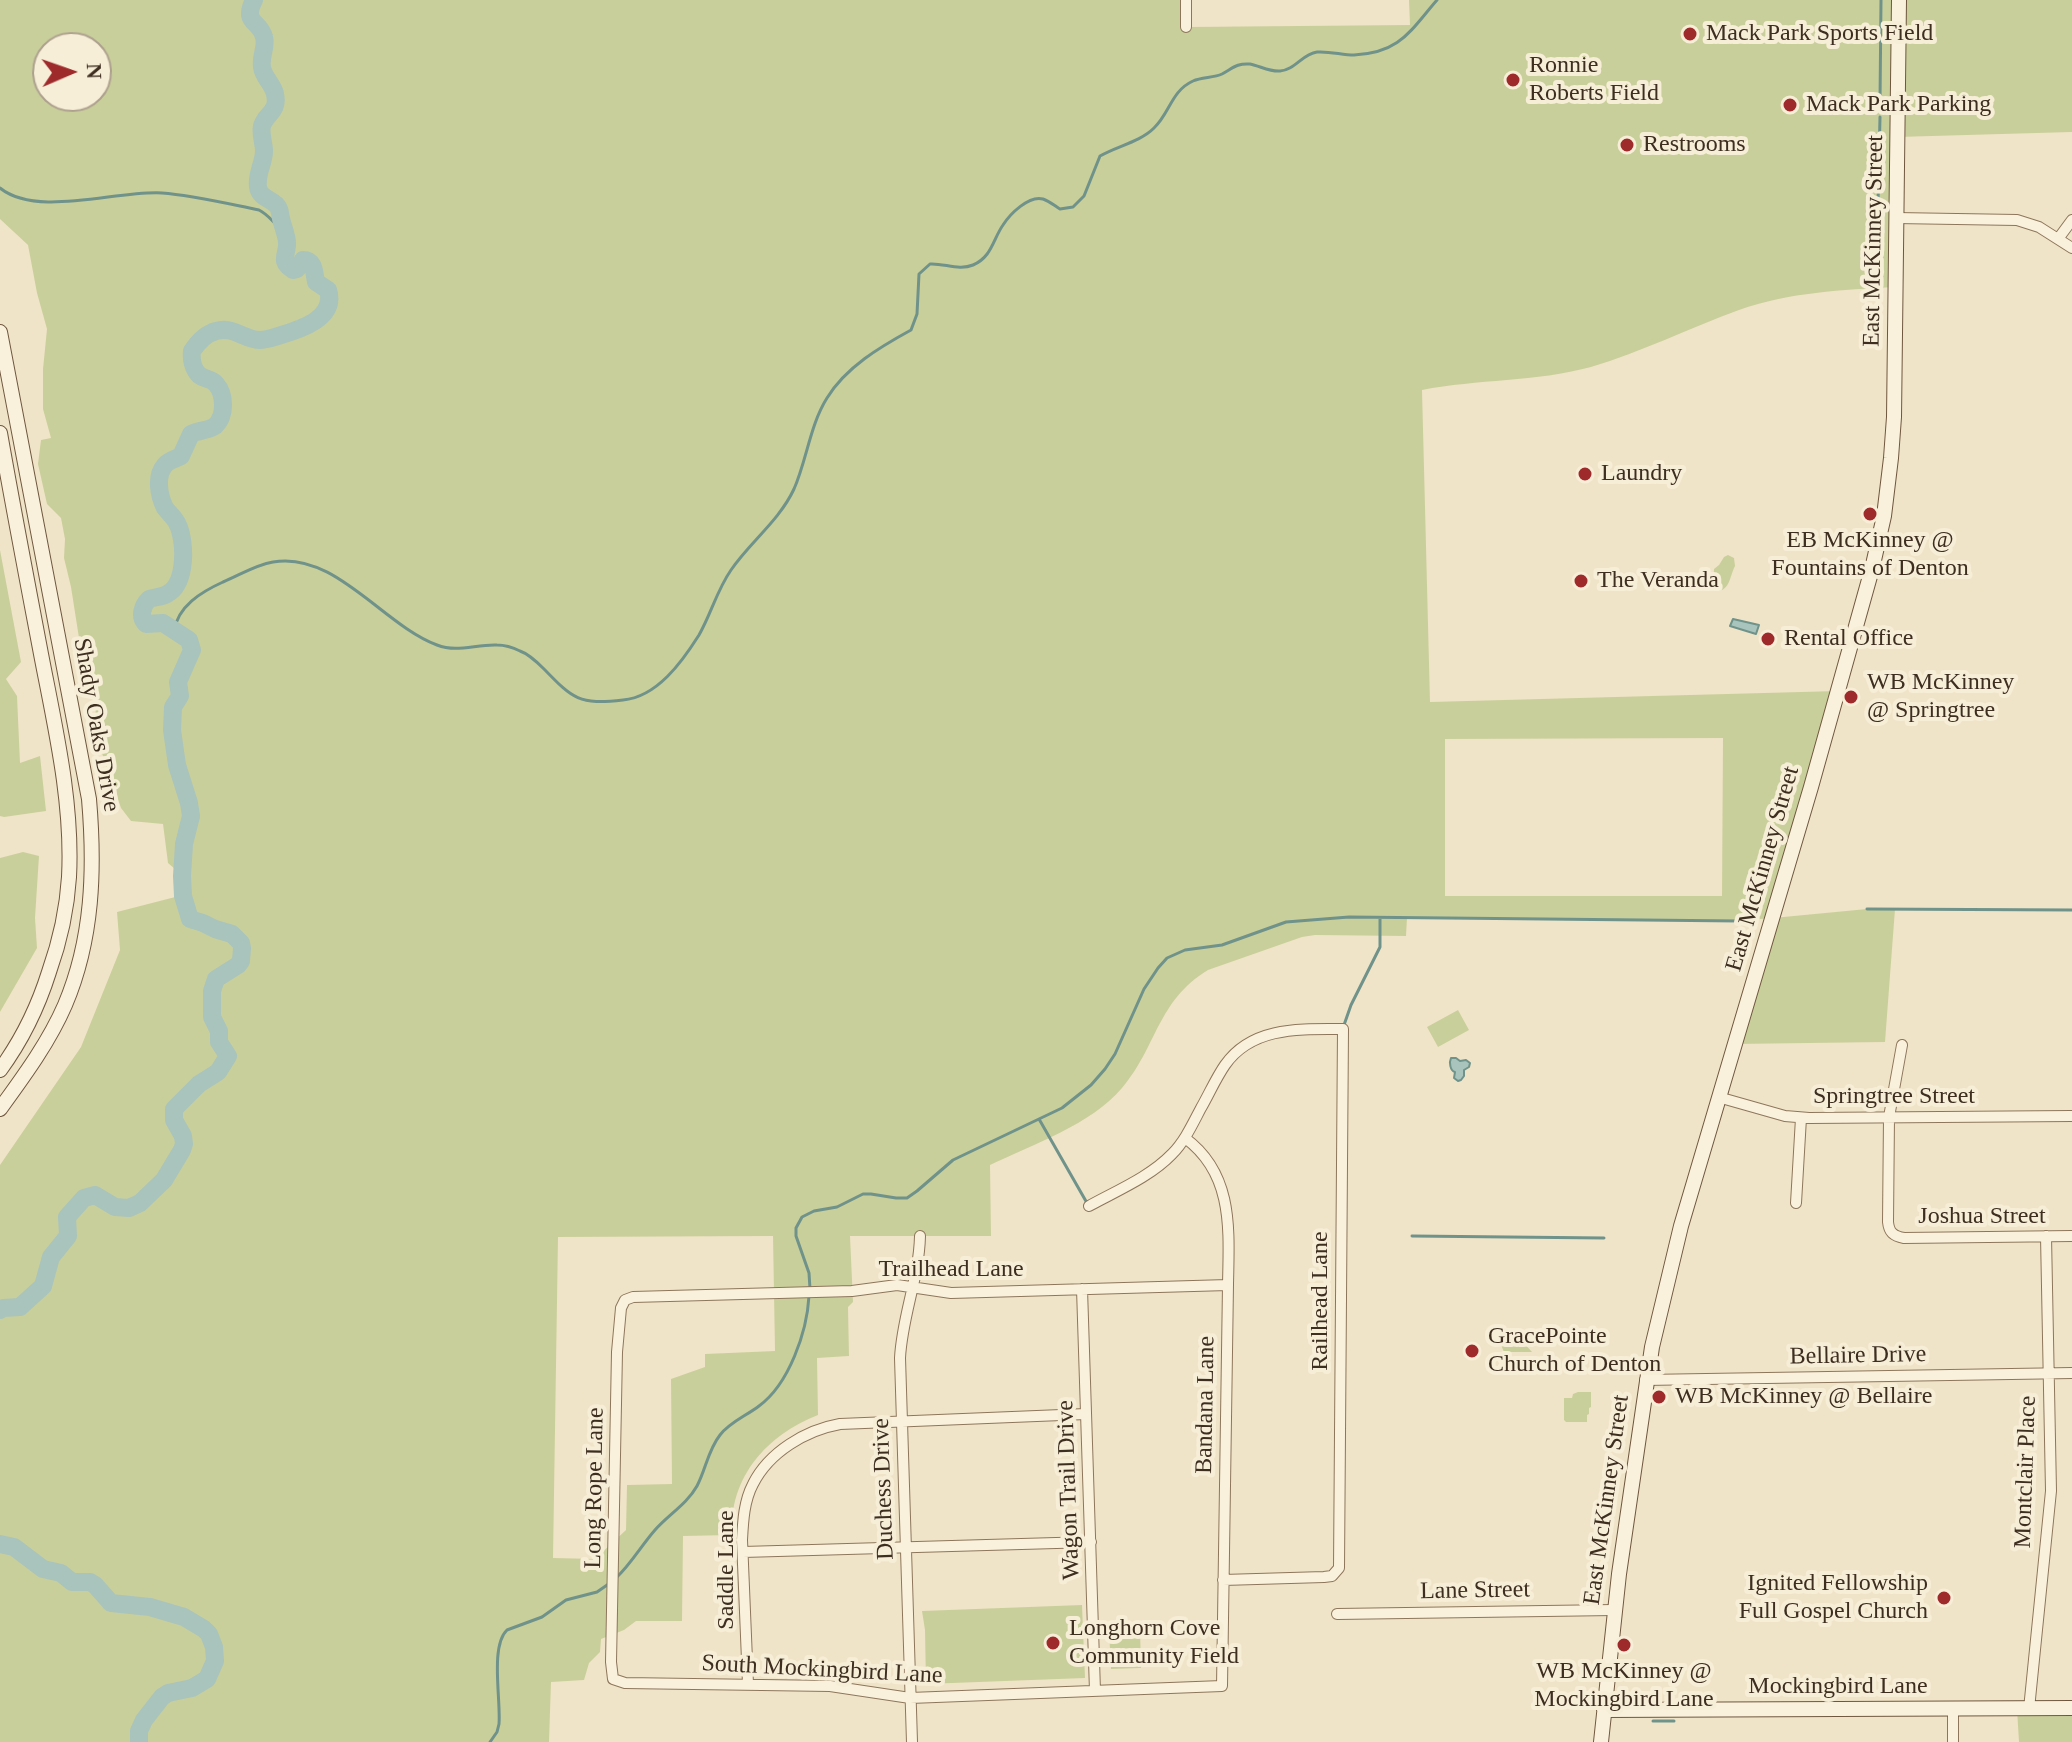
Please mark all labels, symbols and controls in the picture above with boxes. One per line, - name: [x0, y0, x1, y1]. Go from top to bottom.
- place label: Mack Park Sports Field: [1706, 20, 1933, 48]
- marker: Mack Park Sports Field: [1681, 25, 1699, 43]
- north arrow: [32, 32, 112, 112]
- place label: Ronnie Roberts Field: [1529, 52, 1659, 108]
- text: N: [82, 63, 107, 80]
- marker: Ronnie Roberts Field: [1504, 71, 1522, 89]
- place label: Mack Park Parking: [1806, 91, 1991, 119]
- marker: Mack Park Parking: [1781, 96, 1799, 114]
- place label: Restrooms: [1643, 131, 1746, 159]
- street label: East McKinney Street: [1858, 135, 1890, 347]
- marker: Restrooms: [1618, 136, 1636, 154]
- place label: Laundry: [1601, 460, 1682, 488]
- marker: Laundry: [1576, 465, 1594, 483]
- marker: EB McKinney @ Fountains of Denton: [1861, 505, 1879, 523]
- place label: EB McKinney @ Fountains of Denton: [1771, 527, 1969, 583]
- place label: The Veranda: [1597, 567, 1719, 595]
- marker: The Veranda: [1572, 572, 1590, 590]
- place label: Rental Office: [1784, 625, 1914, 653]
- marker: Rental Office: [1759, 630, 1777, 648]
- street label: Shady Oaks Drive: [67, 636, 125, 814]
- place label: WB McKinney @ Springtree: [1867, 669, 2014, 725]
- marker: WB McKinney @ Springtree: [1842, 688, 1860, 706]
- street label: East McKinney Street: [1720, 763, 1806, 975]
- street label: Springtree Street: [1813, 1083, 1975, 1111]
- street label: Joshua Street: [1918, 1203, 2046, 1231]
- street label: Railhead Lane: [1307, 1231, 1335, 1371]
- street label: Trailhead Lane: [878, 1256, 1024, 1284]
- place label: GracePointe Church of Denton: [1488, 1323, 1661, 1379]
- street label: Bandana Lane: [1190, 1336, 1222, 1474]
- street label: Bellaire Drive: [1789, 1340, 1927, 1372]
- marker: GracePointe Church of Denton: [1463, 1342, 1481, 1360]
- place label: WB McKinney @ Bellaire: [1675, 1383, 1932, 1411]
- marker: WB McKinney @ Bellaire: [1650, 1388, 1668, 1406]
- street label: East McKinney Street: [1578, 1393, 1636, 1607]
- street label: Montclair Place: [2009, 1395, 2043, 1549]
- street label: Wagon Trail Drive: [1051, 1400, 1087, 1580]
- street label: Long Rope Lane: [579, 1407, 611, 1569]
- street label: Duchess Drive: [867, 1418, 901, 1560]
- street label: Saddle Lane: [713, 1510, 741, 1630]
- place label: Ignited Fellowship Full Gospel Church: [1739, 1570, 1928, 1626]
- street label: Lane Street: [1420, 1576, 1530, 1606]
- marker: Ignited Fellowship Full Gospel Church: [1935, 1589, 1953, 1607]
- place label: Longhorn Cove Community Field: [1069, 1615, 1239, 1671]
- marker: Longhorn Cove Community Field: [1044, 1634, 1062, 1652]
- marker: WB McKinney @ Mockingbird Lane: [1615, 1636, 1633, 1654]
- street label: South Mockingbird Lane: [701, 1649, 943, 1691]
- place label: WB McKinney @ Mockingbird Lane: [1534, 1658, 1714, 1714]
- street label: Mockingbird Lane: [1748, 1673, 1928, 1701]

